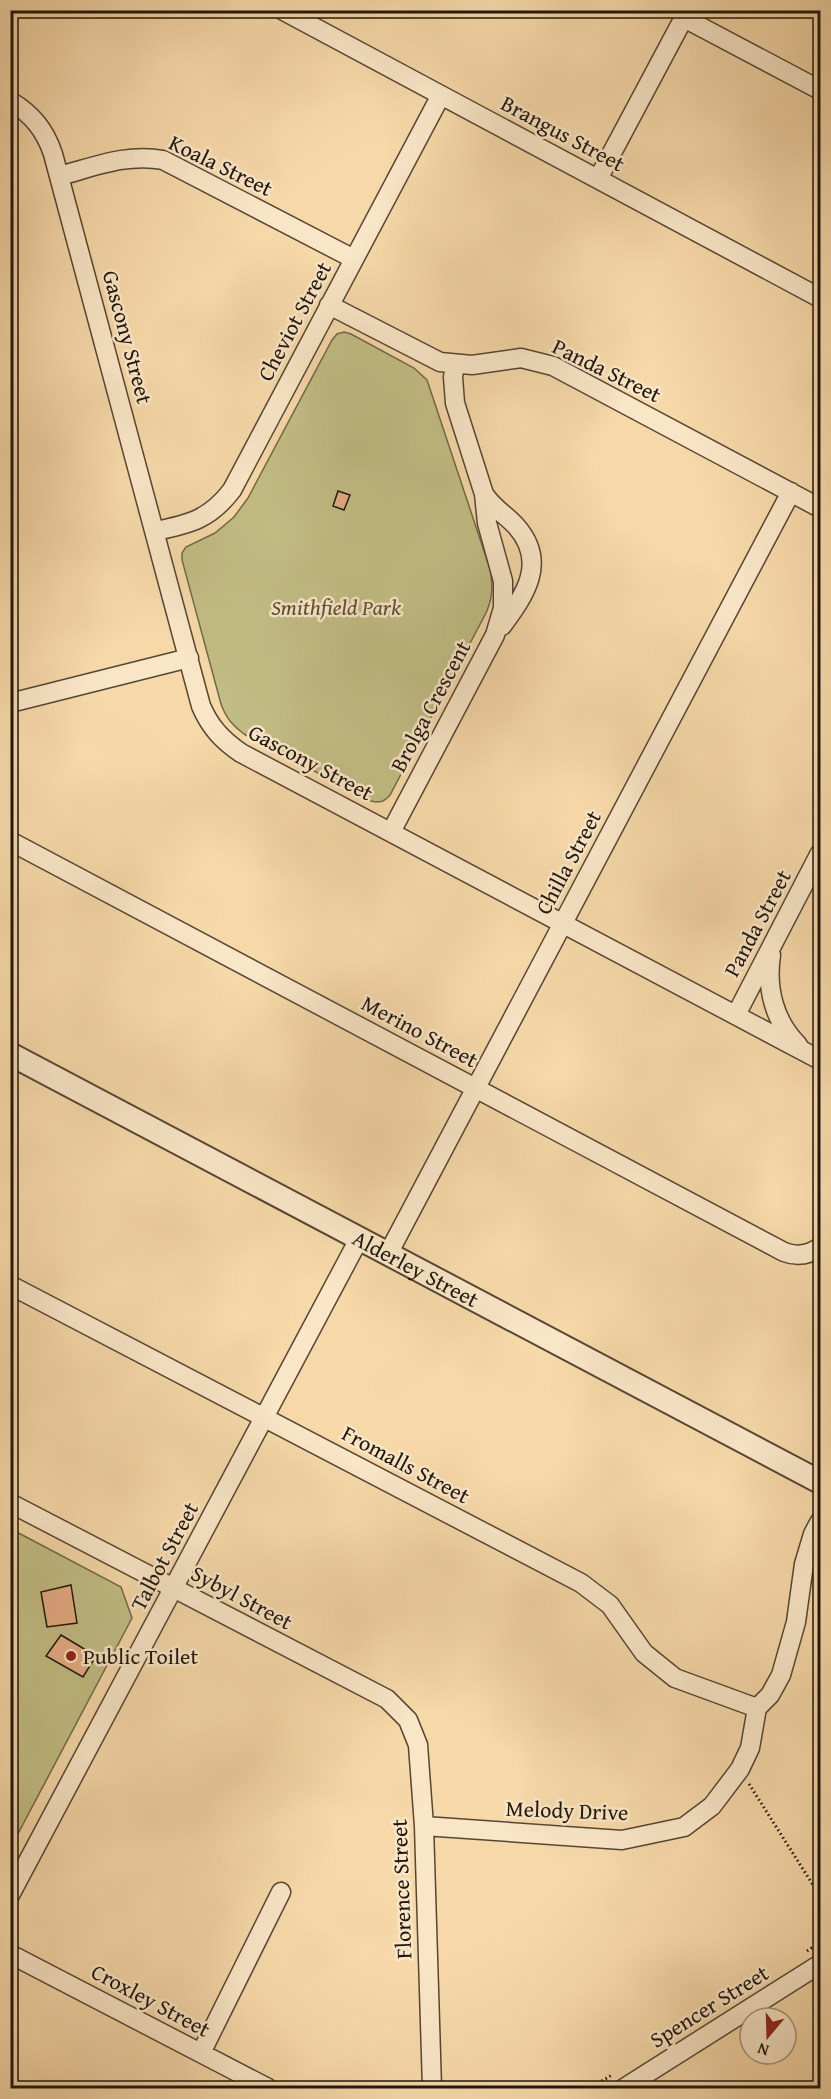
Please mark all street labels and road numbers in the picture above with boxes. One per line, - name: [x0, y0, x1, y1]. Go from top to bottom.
- street label: Brangus Street: [495, 87, 631, 179]
- street label: Koala Street: [164, 126, 278, 204]
- street label: Cheviot Street: [249, 255, 339, 386]
- street label: Gascony Street: [95, 267, 161, 407]
- street label: Panda Street: [547, 330, 667, 410]
- street label: Brolga Crescent: [382, 634, 478, 777]
- street label: Gascony Street: [243, 716, 379, 808]
- street label: Chilla Street: [527, 804, 609, 920]
- street label: Panda Street: [715, 864, 799, 982]
- street label: Merino Street: [356, 987, 484, 1075]
- street label: Alderley Street: [347, 1222, 485, 1315]
- street label: Fromalls Street: [336, 1417, 476, 1511]
- street label: Talbot Street: [122, 1496, 206, 1616]
- street label: Sybyl Street: [186, 1557, 299, 1637]
- street label: Melody Drive: [505, 1792, 629, 1828]
- street label: Florence Street: [383, 1818, 419, 1960]
- street label: Croxley Street: [86, 1955, 216, 2045]
- street label: Spencer Street: [643, 1957, 775, 2055]

